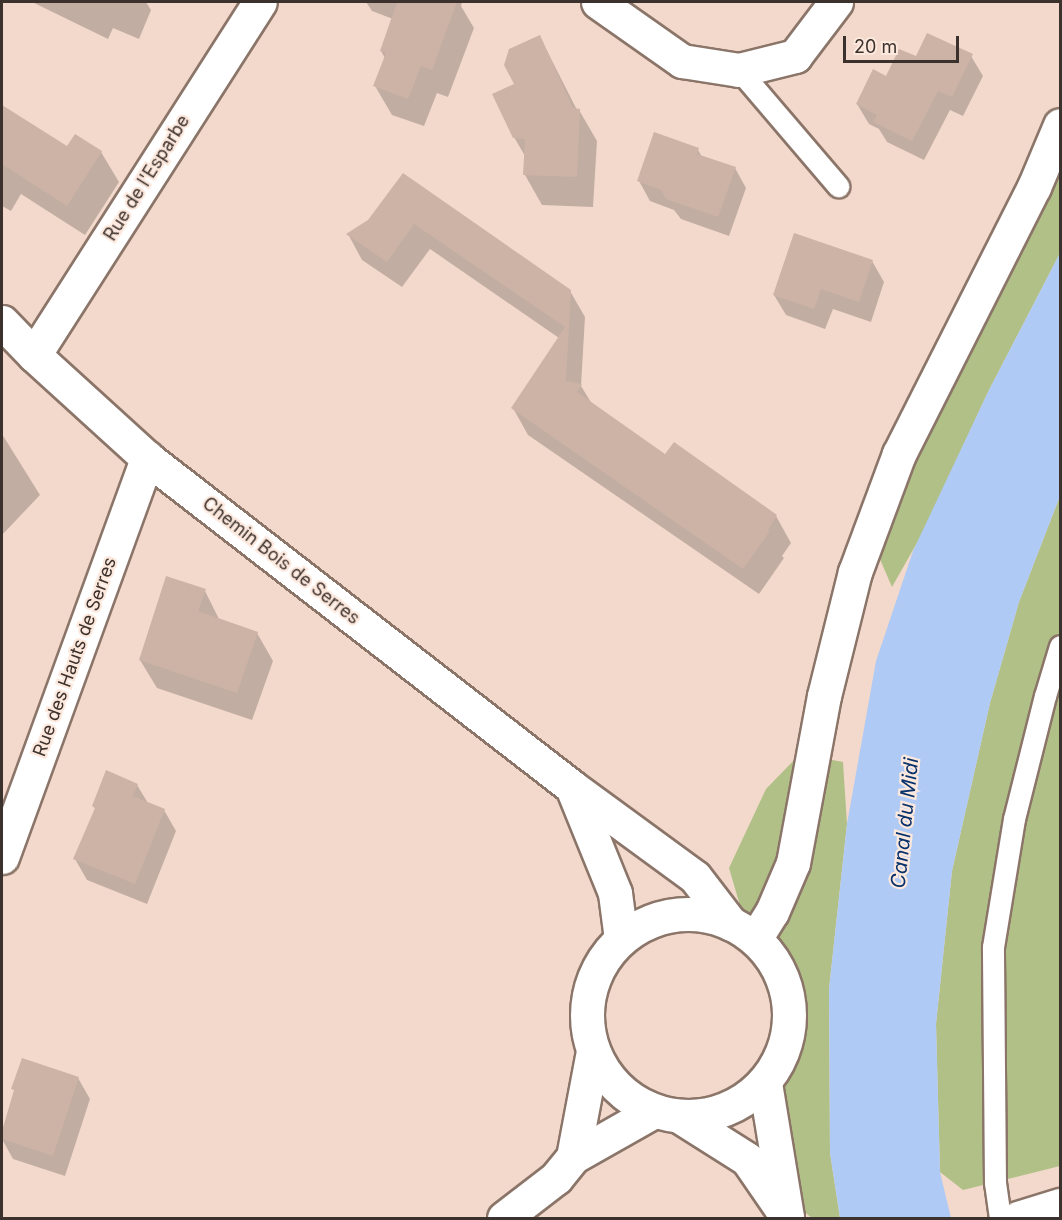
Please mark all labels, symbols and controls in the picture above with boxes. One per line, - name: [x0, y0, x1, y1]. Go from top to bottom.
- scale bar: [846, 24, 962, 62]
- text: 20 m: [854, 36, 897, 57]
- street label: Rue de l'Esparbe: [100, 111, 194, 245]
- street label: Chemin Bois de Serres: [198, 493, 364, 629]
- street label: Rue des Hauts de Serres: [29, 554, 121, 760]
- water label: Canal du Midi: [886, 757, 924, 889]

